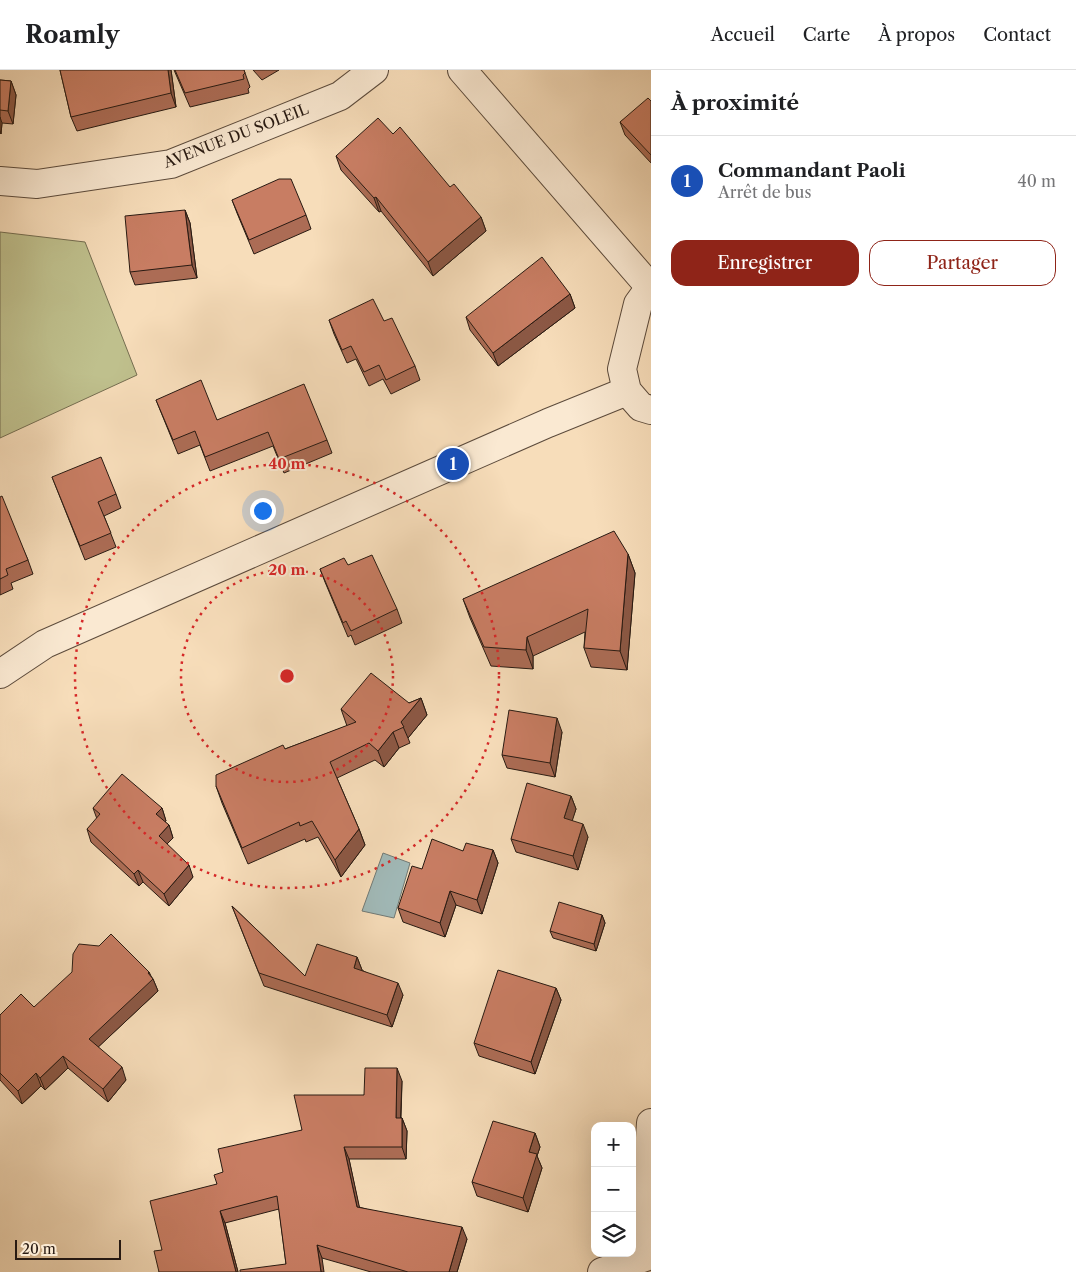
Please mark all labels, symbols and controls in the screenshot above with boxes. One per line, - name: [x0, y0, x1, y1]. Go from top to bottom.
- text: Roamly: [25, 20, 119, 49]
- text: Accueil: [711, 24, 775, 46]
- text: Carte: [803, 24, 850, 46]
- text: À propos: [878, 24, 955, 46]
- text: Contact: [983, 24, 1051, 46]
- text: À proximité: [671, 90, 799, 115]
- street label: AVENUE DU SOLEIL: [160, 99, 311, 172]
- text: Commandant Paoli: [718, 159, 905, 182]
- text: 1: [683, 171, 691, 191]
- text: 40 m: [1017, 171, 1056, 191]
- text: Arrêt de bus: [718, 182, 811, 202]
- button: Enregistrer: [671, 240, 859, 286]
- button: Partager: [869, 240, 1056, 286]
- pin: 1: [437, 445, 469, 483]
- text: 40 m: [268, 454, 306, 473]
- your location: [250, 498, 276, 524]
- text: 20 m: [268, 560, 306, 579]
- centre of rings: [278, 667, 296, 685]
- map controls: [591, 1122, 636, 1257]
- button: +: [591, 1122, 636, 1167]
- button: −: [591, 1167, 636, 1212]
- button: layers: [591, 1212, 636, 1257]
- scale bar: [15, 1237, 121, 1260]
- text: 20 m: [22, 1240, 56, 1258]

